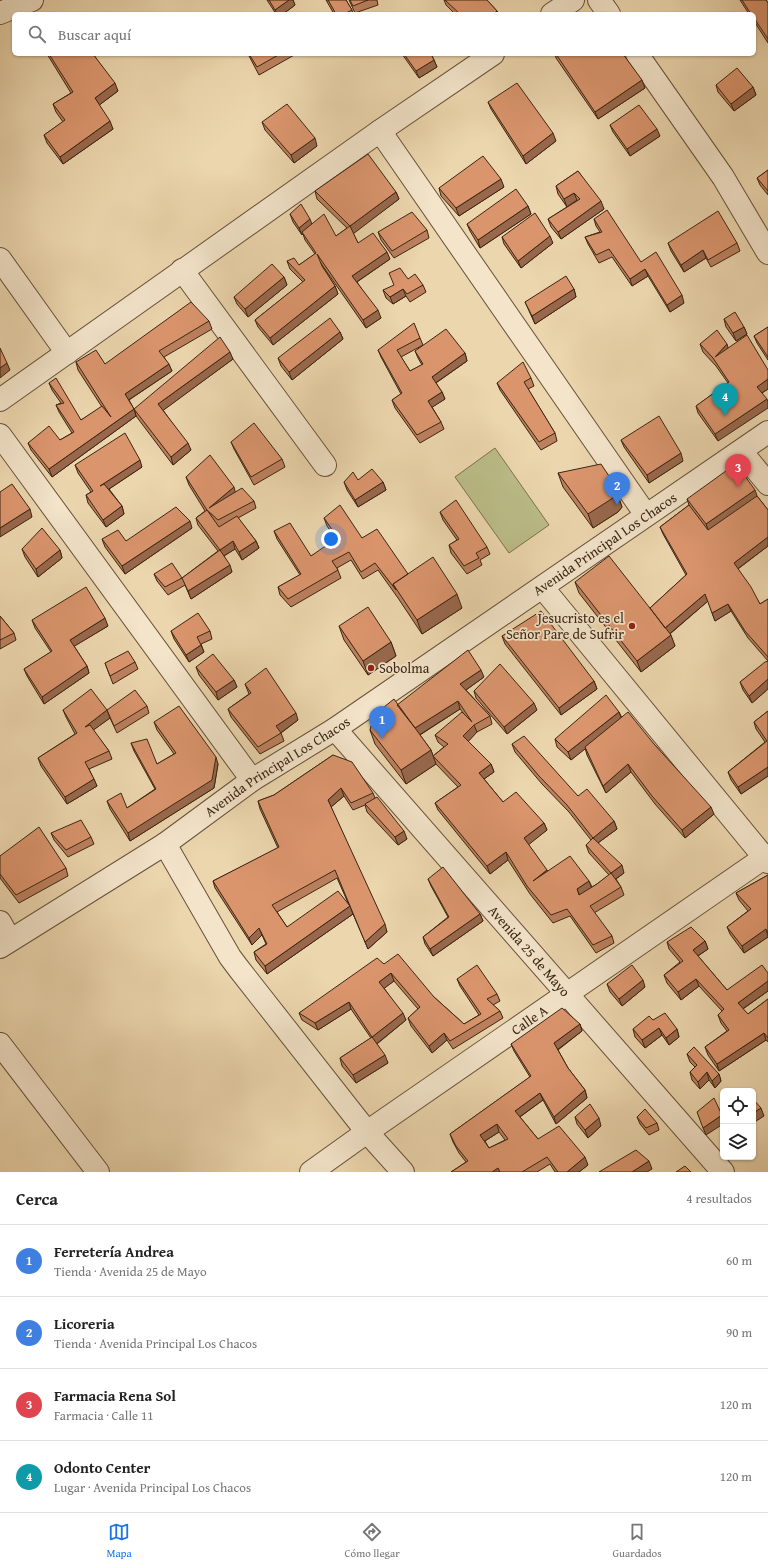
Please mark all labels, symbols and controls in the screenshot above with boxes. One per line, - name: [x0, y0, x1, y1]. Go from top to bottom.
- search box: [12, 12, 756, 56]
- icon: search: [26, 23, 48, 45]
- text: Buscar aquí: [58, 24, 131, 45]
- pin: 4: [712, 383, 738, 416]
- pin: 3: [725, 454, 751, 487]
- pin: 2: [604, 472, 630, 505]
- street label: Avenida Principal Los Chacos: [529, 488, 681, 600]
- your location: [321, 529, 341, 549]
- place label: Jesucristo es el Señor Pare de Sufrir: [506, 608, 624, 644]
- marker: Jesucristo es el Señor Pare de Sufrir: [627, 621, 637, 631]
- place label: Sobolma: [379, 658, 430, 678]
- marker: Sobolma: [366, 663, 376, 673]
- pin: 1: [369, 706, 395, 739]
- street label: Avenida Principal Los Chacos: [200, 712, 354, 822]
- street label: Avenida 25 de Mayo: [484, 901, 575, 1001]
- street label: Calle A: [507, 1000, 552, 1040]
- map controls: [720, 1088, 756, 1160]
- button: locate: [720, 1088, 756, 1124]
- button: layers: [720, 1124, 756, 1160]
- text: Cerca: [16, 1186, 58, 1211]
- text: 4 resultados: [686, 1189, 752, 1208]
- text: Ferretería Andrea: [54, 1241, 174, 1262]
- text: 1: [26, 1251, 32, 1270]
- text: 60 m: [726, 1251, 752, 1270]
- text: Tienda · Avenida 25 de Mayo: [54, 1262, 207, 1281]
- text: Licoreria: [54, 1313, 115, 1334]
- text: 2: [26, 1323, 32, 1342]
- text: 90 m: [726, 1323, 752, 1342]
- text: Tienda · Avenida Principal Los Chacos: [54, 1334, 257, 1353]
- text: Farmacia Rena Sol: [54, 1385, 176, 1406]
- text: 3: [26, 1395, 32, 1414]
- text: 120 m: [720, 1395, 752, 1414]
- text: Farmacia · Calle 11: [54, 1406, 154, 1425]
- text: Odonto Center: [54, 1457, 151, 1478]
- text: 4: [26, 1467, 32, 1486]
- text: 120 m: [720, 1467, 752, 1486]
- text: Lugar · Avenida Principal Los Chacos: [54, 1478, 251, 1497]
- tab: Mapa: [106, 1521, 132, 1561]
- tab: Cómo llegar: [345, 1521, 400, 1561]
- tab: Guardados: [613, 1521, 662, 1561]

